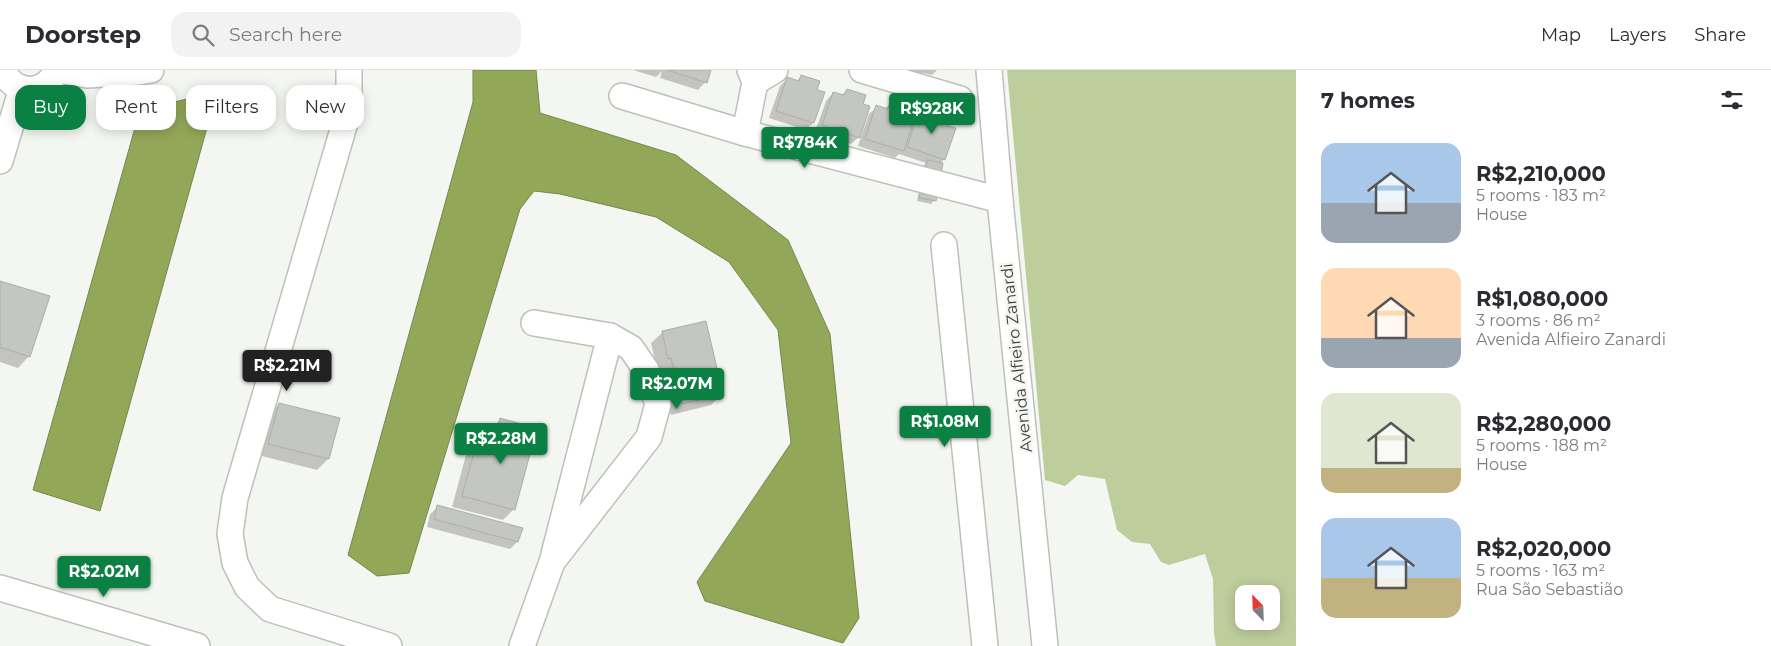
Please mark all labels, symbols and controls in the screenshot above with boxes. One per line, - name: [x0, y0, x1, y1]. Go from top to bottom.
- search box: [171, 12, 521, 57]
- text: Doorstep: [25, 20, 141, 49]
- icon: search: [189, 21, 217, 49]
- text: Search here: [229, 23, 342, 46]
- text: Map: [1541, 24, 1581, 46]
- text: Layers: [1609, 24, 1666, 46]
- text: Share: [1694, 24, 1746, 46]
- chip: Buy: [15, 85, 86, 130]
- chip: Rent: [96, 85, 176, 130]
- chip: Filters: [186, 85, 276, 130]
- chip: New: [286, 85, 364, 130]
- icon: filters: [1718, 86, 1746, 114]
- text: 7 homes: [1321, 88, 1415, 113]
- pin: R$928K: [891, 92, 973, 135]
- text: R$928K: [900, 99, 964, 118]
- pin: R$784K: [764, 126, 846, 169]
- text: R$784K: [773, 133, 837, 152]
- text: R$2,210,000: [1476, 161, 1606, 186]
- icon: home: [1361, 163, 1421, 223]
- text: 5 rooms · 183 m²: [1476, 186, 1606, 205]
- text: House: [1476, 205, 1527, 224]
- street label: Avenida Alfieiro Zanardi: [997, 262, 1036, 453]
- text: R$1,080,000: [1476, 286, 1608, 311]
- icon: home: [1361, 288, 1421, 348]
- text: 3 rooms · 86 m²: [1476, 311, 1601, 330]
- text: Avenida Alfieiro Zanardi: [1476, 330, 1666, 349]
- pin: R$2.21M: [241, 350, 333, 392]
- text: R$2.21M: [254, 356, 320, 375]
- pin: R$2.07M: [631, 368, 723, 410]
- text: R$2.07M: [641, 374, 713, 393]
- pin: R$1.08M: [899, 406, 991, 448]
- text: R$2,280,000: [1476, 411, 1611, 436]
- text: R$1.08M: [911, 412, 979, 431]
- icon: home: [1361, 413, 1421, 473]
- pin: R$2.28M: [455, 422, 547, 465]
- text: R$2.28M: [465, 429, 537, 448]
- text: 5 rooms · 188 m²: [1476, 436, 1607, 455]
- text: House: [1476, 455, 1527, 474]
- text: R$2,020,000: [1476, 536, 1611, 561]
- icon: home: [1361, 538, 1421, 598]
- pin: R$2.02M: [58, 556, 150, 598]
- text: 5 rooms · 163 m²: [1476, 561, 1605, 580]
- text: R$2.02M: [68, 562, 140, 581]
- text: Rua São Sebastião: [1476, 580, 1623, 599]
- north arrow: [1235, 585, 1280, 630]
- map controls: [1235, 585, 1280, 630]

